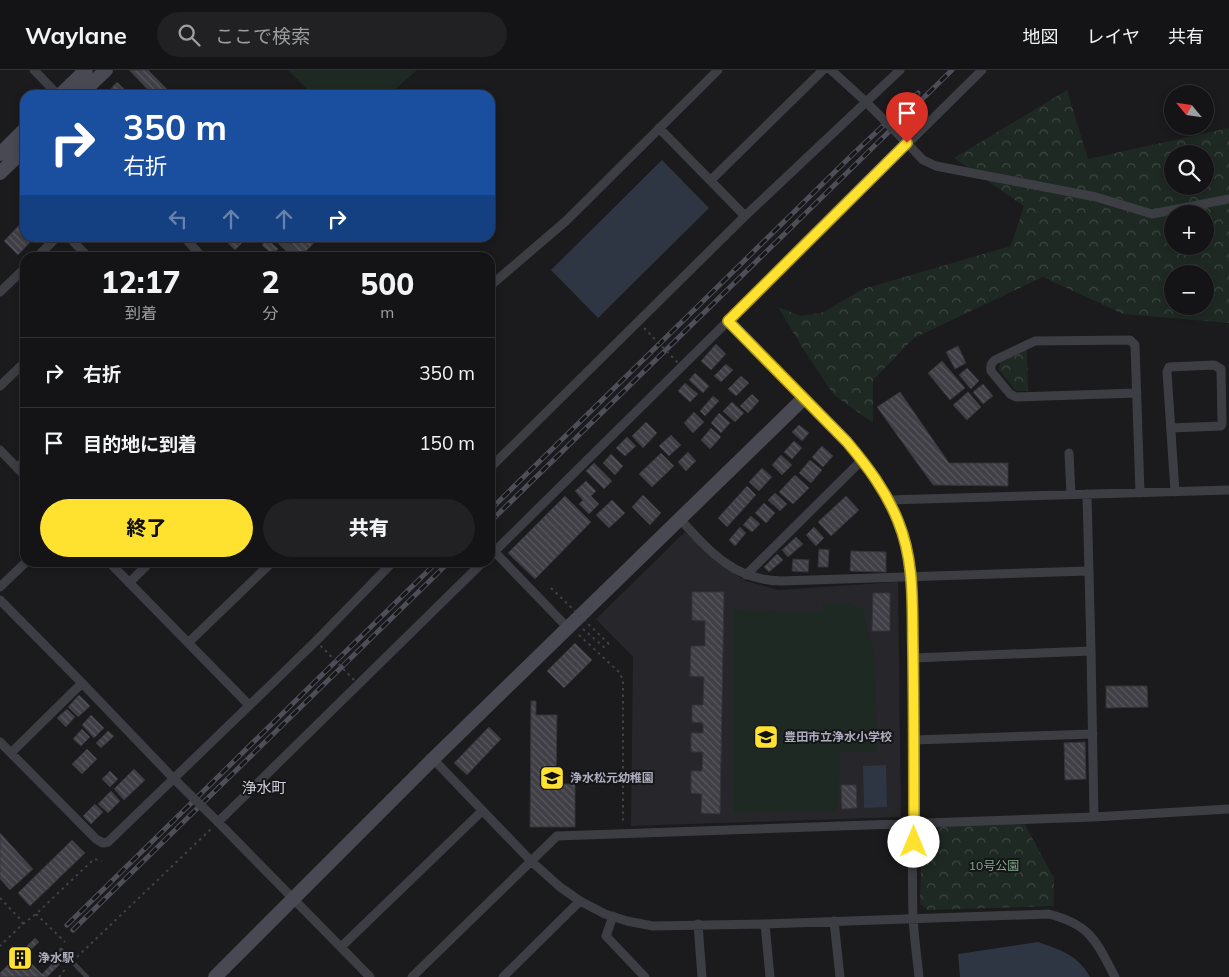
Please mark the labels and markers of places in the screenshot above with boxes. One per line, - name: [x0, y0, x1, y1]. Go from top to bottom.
- pin: [886, 92, 928, 143]
- school or university icon: 豊田市立浄水小学校: [753, 724, 779, 750]
- place label: 豊田市立浄水小学校: [784, 729, 892, 744]
- school or university icon: 浄水松元幼稚園: [539, 765, 565, 791]
- place label: 浄水松元幼稚園: [570, 770, 654, 785]
- building icon: 浄水駅: [7, 945, 33, 971]
- place label: 浄水駅: [38, 950, 74, 965]

